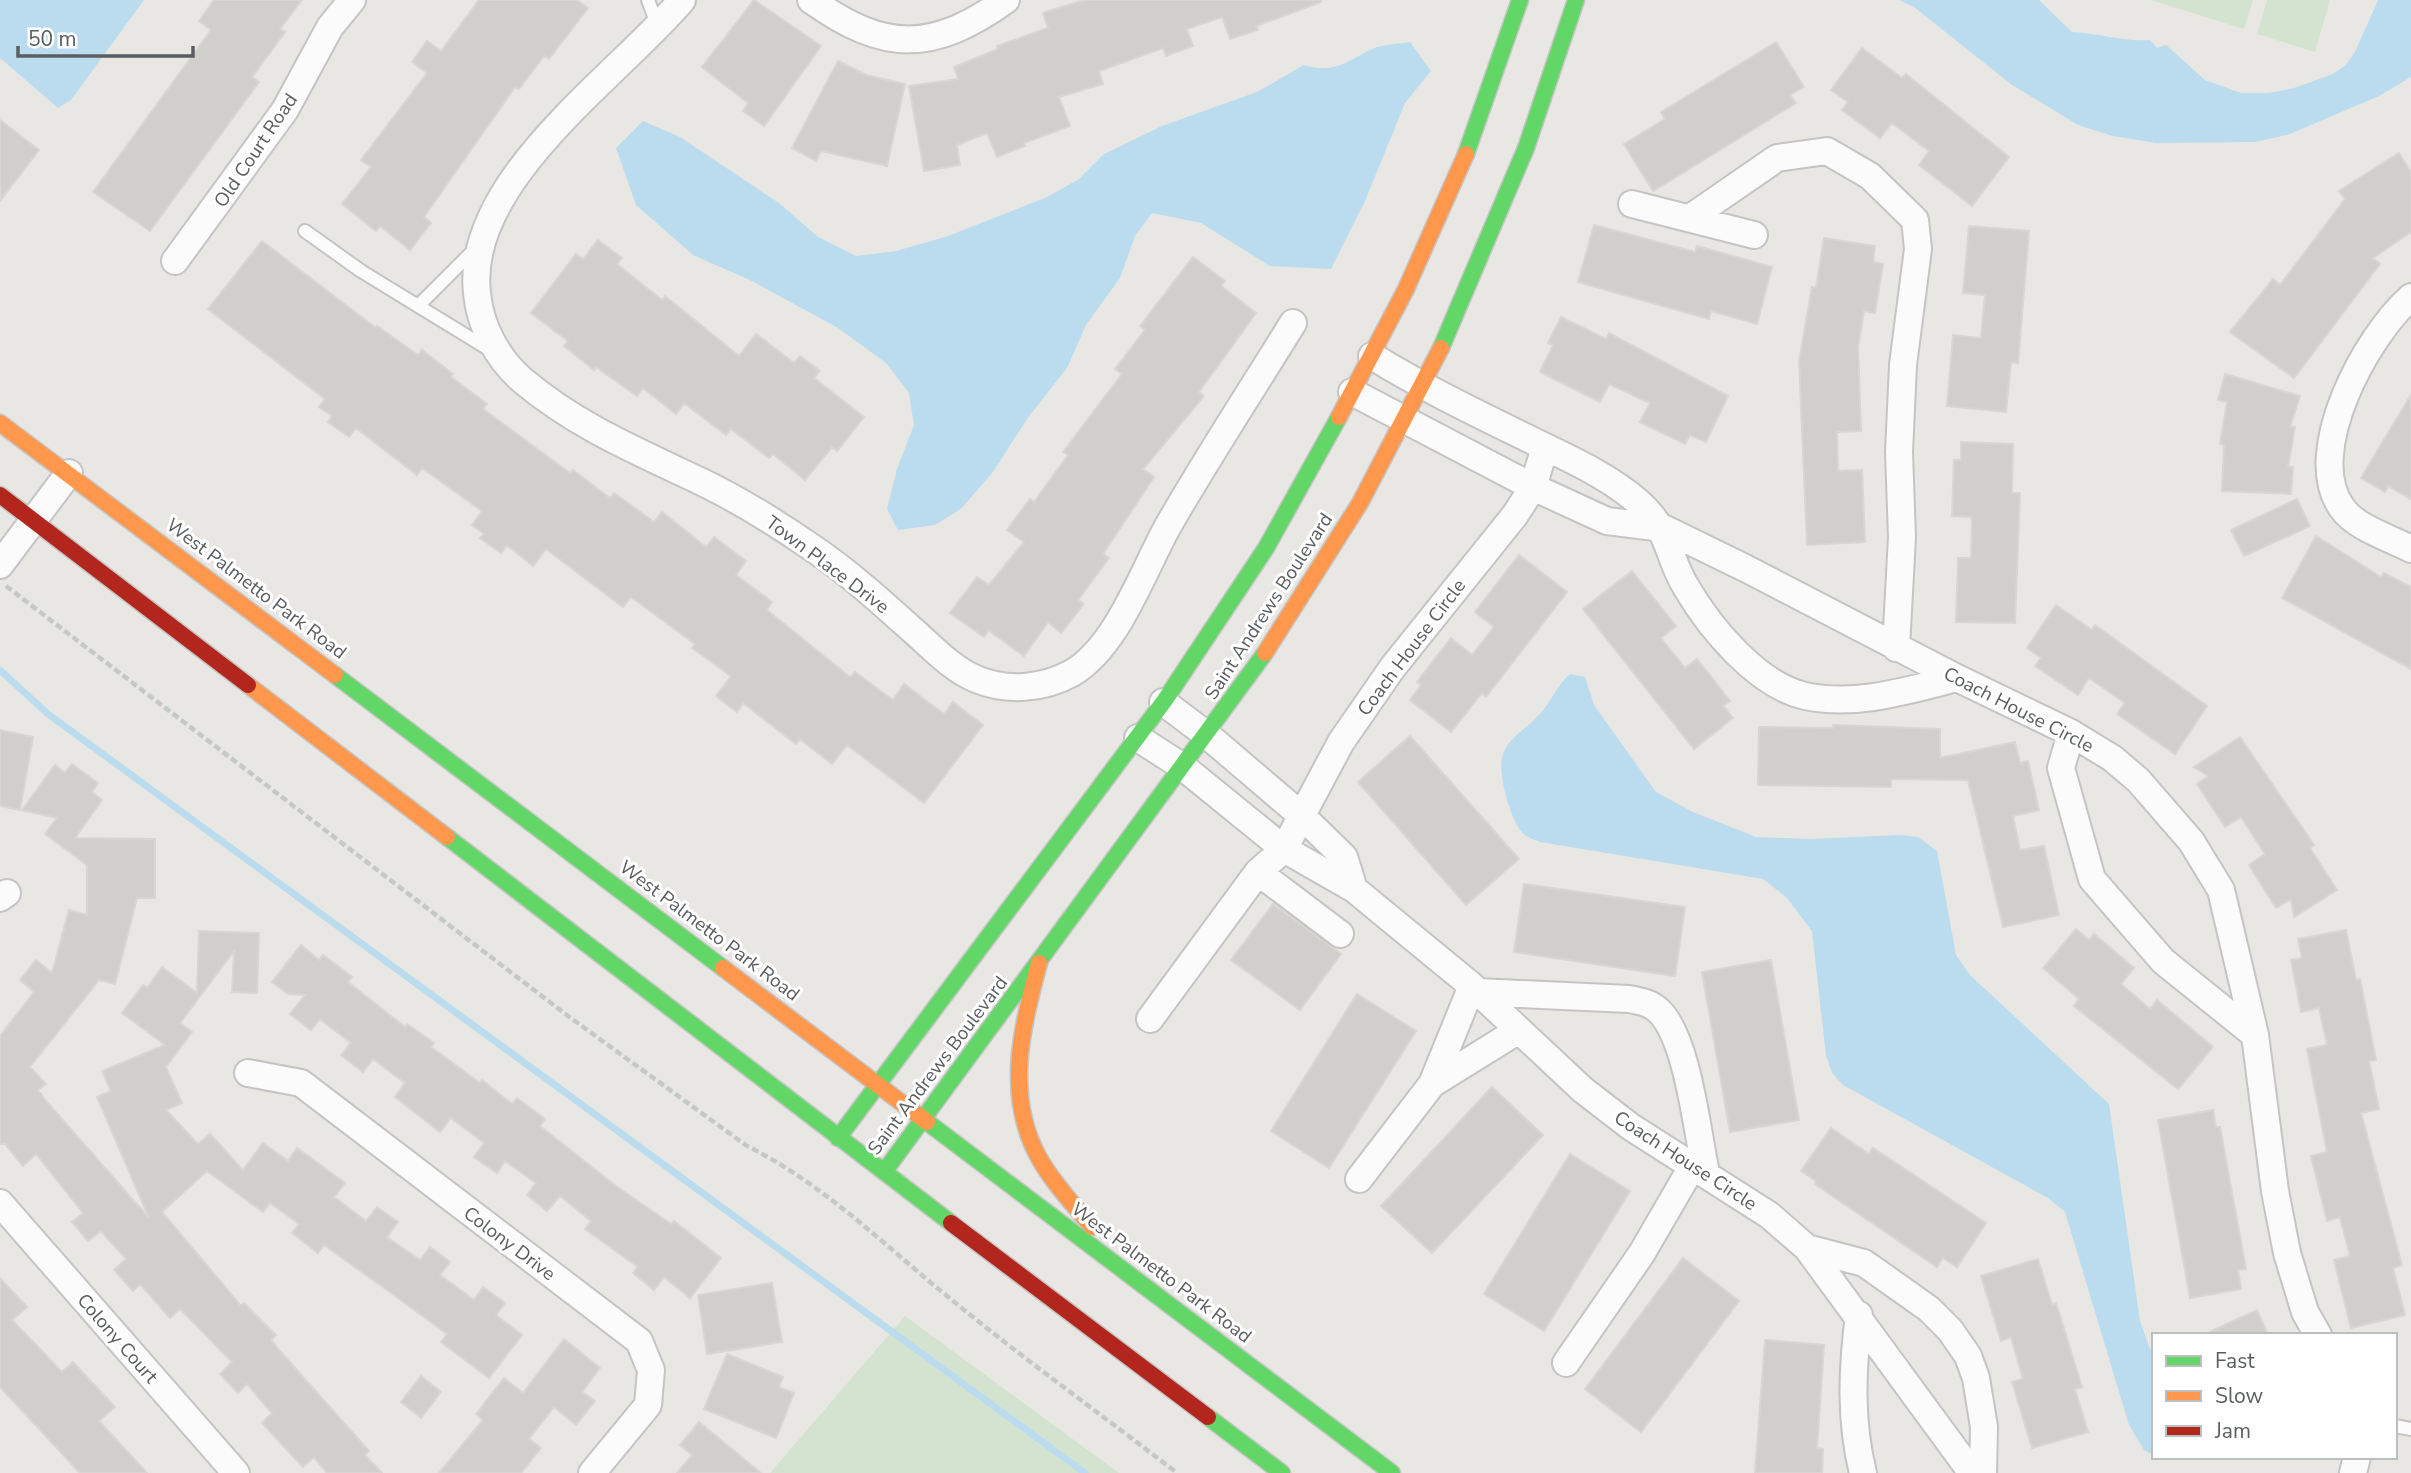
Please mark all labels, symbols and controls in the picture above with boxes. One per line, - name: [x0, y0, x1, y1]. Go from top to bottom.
- scale bar: [18, 14, 192, 58]
- text: 50 m: [28, 25, 77, 53]
- street label: Old Court Road: [208, 88, 304, 213]
- street label: Saint Andrews Boulevard: [1199, 508, 1339, 705]
- street label: Town Place Drive: [760, 510, 895, 620]
- street label: West Palmetto Park Road: [161, 512, 352, 665]
- street label: Coach House Circle: [1352, 574, 1472, 721]
- street label: Coach House Circle: [1939, 661, 2098, 759]
- street label: West Palmetto Park Road: [614, 854, 805, 1007]
- street label: Saint Andrews Boulevard: [862, 971, 1014, 1160]
- street label: Coach House Circle: [1609, 1105, 1762, 1217]
- street label: West Palmetto Park Road: [1066, 1196, 1257, 1349]
- street label: Colony Drive: [458, 1201, 561, 1287]
- street label: Colony Court: [71, 1288, 164, 1389]
- legend: [2152, 1333, 2397, 1459]
- text: Fast: [2215, 1347, 2255, 1375]
- text: Slow: [2215, 1382, 2264, 1410]
- text: Jam: [2214, 1417, 2251, 1445]

